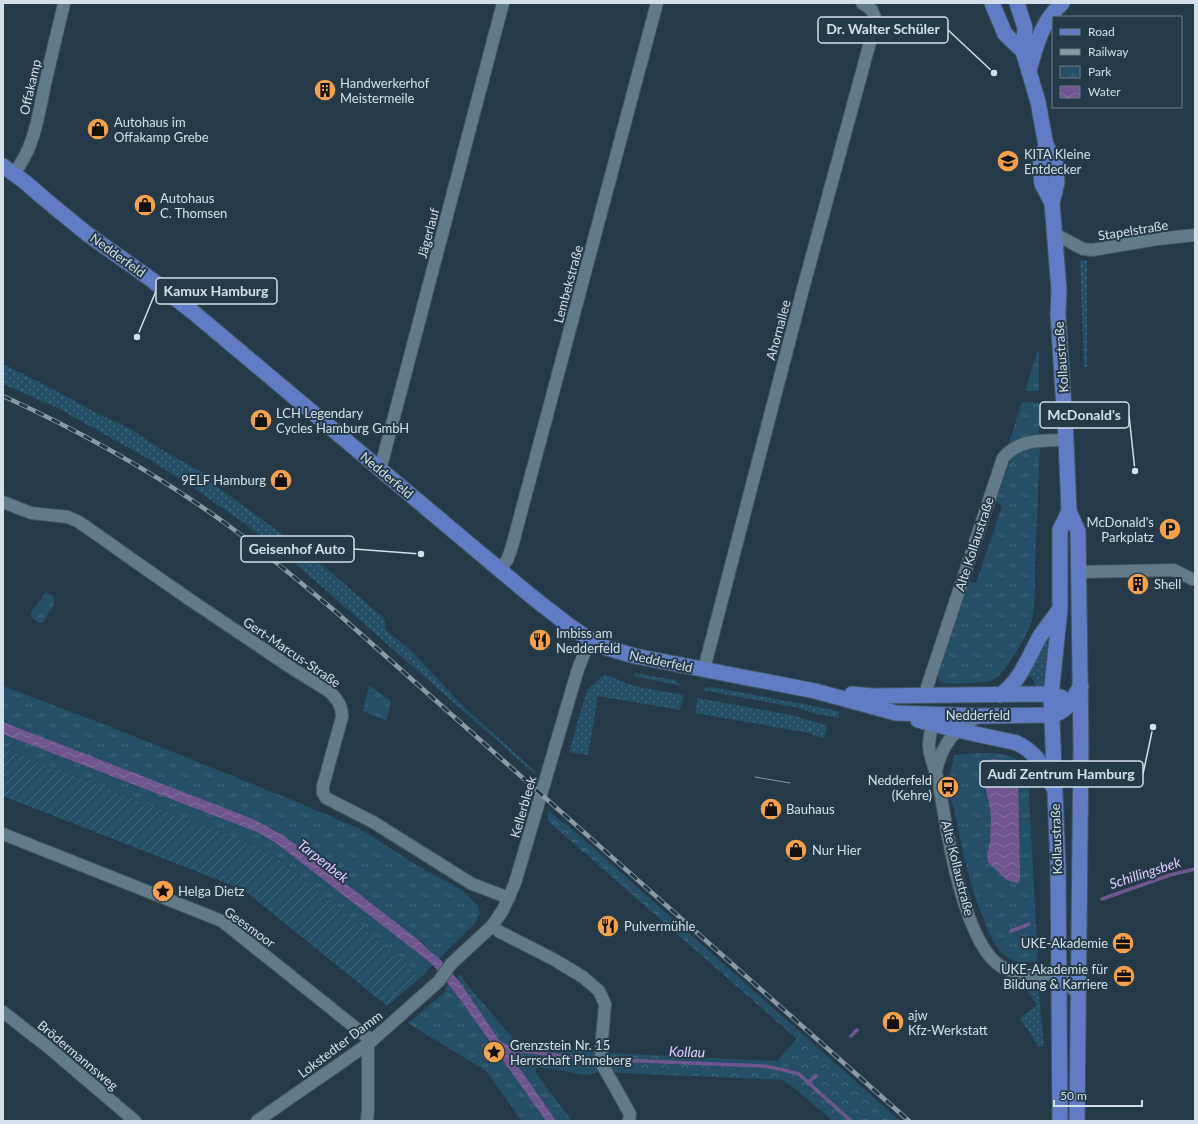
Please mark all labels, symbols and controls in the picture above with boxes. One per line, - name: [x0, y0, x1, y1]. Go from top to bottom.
- legend: [1052, 16, 1182, 108]
- callout: Dr. Walter Schüler: [818, 17, 948, 43]
- text: Dr. Walter Schüler: [826, 20, 941, 37]
- text: Road: [1088, 24, 1115, 39]
- text: Railway: [1088, 44, 1129, 59]
- street label: Offakamp: [16, 58, 44, 116]
- text: Park: [1088, 64, 1112, 79]
- place label: Handwerkerhof Meistermeile: [340, 75, 430, 106]
- building icon: Handwerkerhof Meistermeile: [312, 77, 338, 103]
- text: Water: [1088, 84, 1121, 99]
- place label: Autohaus im Offakamp Grebe: [114, 114, 209, 145]
- shop icon: Autohaus im Offakamp Grebe: [85, 116, 111, 142]
- place label: KITA Kleine Entdecker: [1024, 146, 1091, 177]
- school or university icon: KITA Kleine Entdecker: [995, 148, 1021, 174]
- place label: Autohaus C. Thomsen: [160, 190, 227, 221]
- shop icon: Autohaus C. Thomsen: [132, 192, 158, 218]
- street label: Jägerlauf: [414, 206, 442, 260]
- street label: Stapelstraße: [1097, 217, 1169, 243]
- street label: Nedderfeld: [87, 230, 149, 280]
- street label: Lembekstraße: [550, 243, 586, 325]
- callout: Kamux Hamburg: [156, 278, 277, 304]
- text: Kamux Hamburg: [164, 282, 269, 299]
- street label: Ahornallee: [762, 298, 794, 362]
- street label: Kollaustraße: [1051, 321, 1071, 393]
- callout: McDonald's: [1040, 402, 1129, 428]
- place label: LCH Legendary Cycles Hamburg GmbH: [276, 405, 409, 436]
- text: McDonald's: [1047, 406, 1121, 423]
- shop icon: LCH Legendary Cycles Hamburg GmbH: [248, 407, 274, 433]
- street label: Nedderfeld: [357, 448, 417, 502]
- shop icon: 9ELF Hamburg: [268, 467, 294, 493]
- place label: 9ELF Hamburg: [181, 472, 266, 488]
- street label: Alte Kollaustraße: [951, 495, 997, 593]
- place label: McDonald's Parkplatz: [1087, 514, 1154, 545]
- parking icon: McDonald's Parkplatz: [1157, 516, 1183, 542]
- callout: Geisenhof Auto: [241, 536, 354, 562]
- text: Geisenhof Auto: [249, 540, 345, 557]
- building icon: Shell: [1125, 571, 1151, 597]
- place label: Shell: [1154, 576, 1181, 592]
- street label: Gert-Marcus-Straße: [240, 613, 344, 691]
- place label: Imbiss am Nedderfeld: [556, 625, 620, 656]
- restaurant icon: Imbiss am Nedderfeld: [527, 627, 553, 653]
- street label: Nedderfeld: [628, 646, 694, 676]
- street label: Nedderfeld: [946, 707, 1010, 723]
- callout: Audi Zentrum Hamburg: [980, 761, 1143, 787]
- text: Audi Zentrum Hamburg: [986, 765, 1135, 782]
- place label: Nedderfeld (Kehre): [868, 772, 932, 803]
- street label: Kellerbleek: [507, 774, 540, 840]
- bus stop icon: Nedderfeld (Kehre): [935, 774, 961, 800]
- shop icon: Bauhaus: [758, 796, 784, 822]
- place label: Bauhaus: [786, 801, 835, 817]
- street label: Kollaustraße: [1047, 803, 1065, 875]
- street label: Alte Kollaustraße: [938, 819, 978, 918]
- water label: Tarpenbek: [294, 835, 353, 886]
- shop icon: Nur Hier: [783, 837, 809, 863]
- place label: Nur Hier: [812, 842, 862, 858]
- water label: Schillingsbek: [1107, 853, 1183, 892]
- place icon: Helga Dietz: [150, 878, 176, 904]
- place label: Helga Dietz: [178, 883, 245, 899]
- street label: Geesmoor: [221, 903, 279, 951]
- restaurant icon: Pulvermühle: [595, 913, 621, 939]
- place label: Pulvermühle: [624, 918, 695, 934]
- office icon: UKE-Akademie: [1110, 930, 1136, 956]
- place label: UKE-Akademie: [1021, 935, 1108, 951]
- place label: UKE-Akademie für Bildung & Karriere: [1001, 961, 1108, 992]
- office icon: UKE-Akademie für Bildung & Karriere: [1111, 963, 1137, 989]
- street label: Lokstedter Damm: [295, 1007, 385, 1081]
- place label: ajw Kfz-Werkstatt: [908, 1007, 988, 1038]
- shop icon: ajw Kfz-Werkstatt: [880, 1009, 906, 1035]
- street label: Brödermannsweg: [35, 1017, 122, 1093]
- place label: Grenzstein Nr. 15 Herrschaft Pinneberg: [510, 1037, 632, 1068]
- place icon: Grenzstein Nr. 15 Herrschaft Pinneberg: [481, 1039, 507, 1065]
- water label: Kollau: [669, 1042, 705, 1061]
- scale bar: [1054, 1082, 1142, 1108]
- text: 50 m: [1060, 1088, 1087, 1103]

